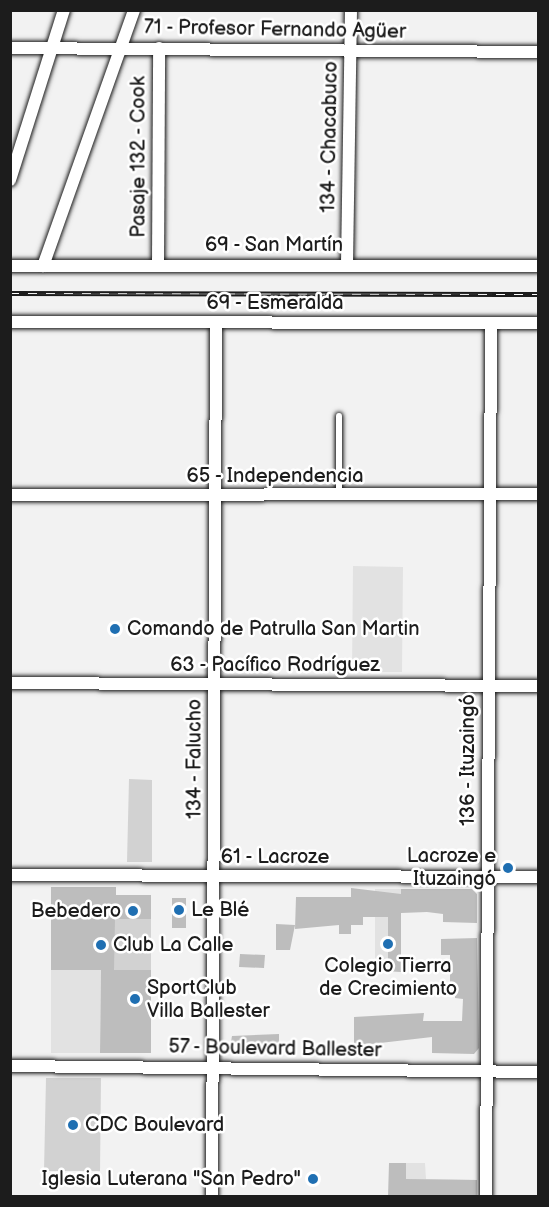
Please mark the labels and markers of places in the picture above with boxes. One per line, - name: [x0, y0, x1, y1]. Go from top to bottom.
- place label: Comando de Patrulla San Martin: [127, 617, 420, 641]
- marker: Comando de Patrulla San Martin: [108, 622, 122, 636]
- place label: Lacroze e Ituzaingó: [407, 844, 496, 891]
- marker: Lacroze e Ituzaingó: [501, 861, 515, 875]
- place label: Le Blé: [191, 898, 249, 922]
- place label: Bebedero: [31, 899, 121, 923]
- marker: Le Blé: [172, 903, 186, 917]
- marker: Bebedero: [126, 904, 140, 918]
- place label: Club La Calle: [113, 933, 233, 957]
- marker: Colegio Tierra de Crecimiento: [381, 937, 395, 951]
- marker: Club La Calle: [94, 938, 108, 952]
- place label: Colegio Tierra de Crecimiento: [319, 954, 457, 1001]
- place label: SportClub Villa Ballester: [147, 976, 270, 1023]
- marker: SportClub Villa Ballester: [128, 992, 142, 1006]
- place label: CDC Boulevard: [85, 1113, 224, 1137]
- marker: CDC Boulevard: [66, 1118, 80, 1132]
- place label: Iglesia Luterana "San Pedro": [42, 1167, 301, 1191]
- marker: Iglesia Luterana "San Pedro": [306, 1172, 320, 1186]

